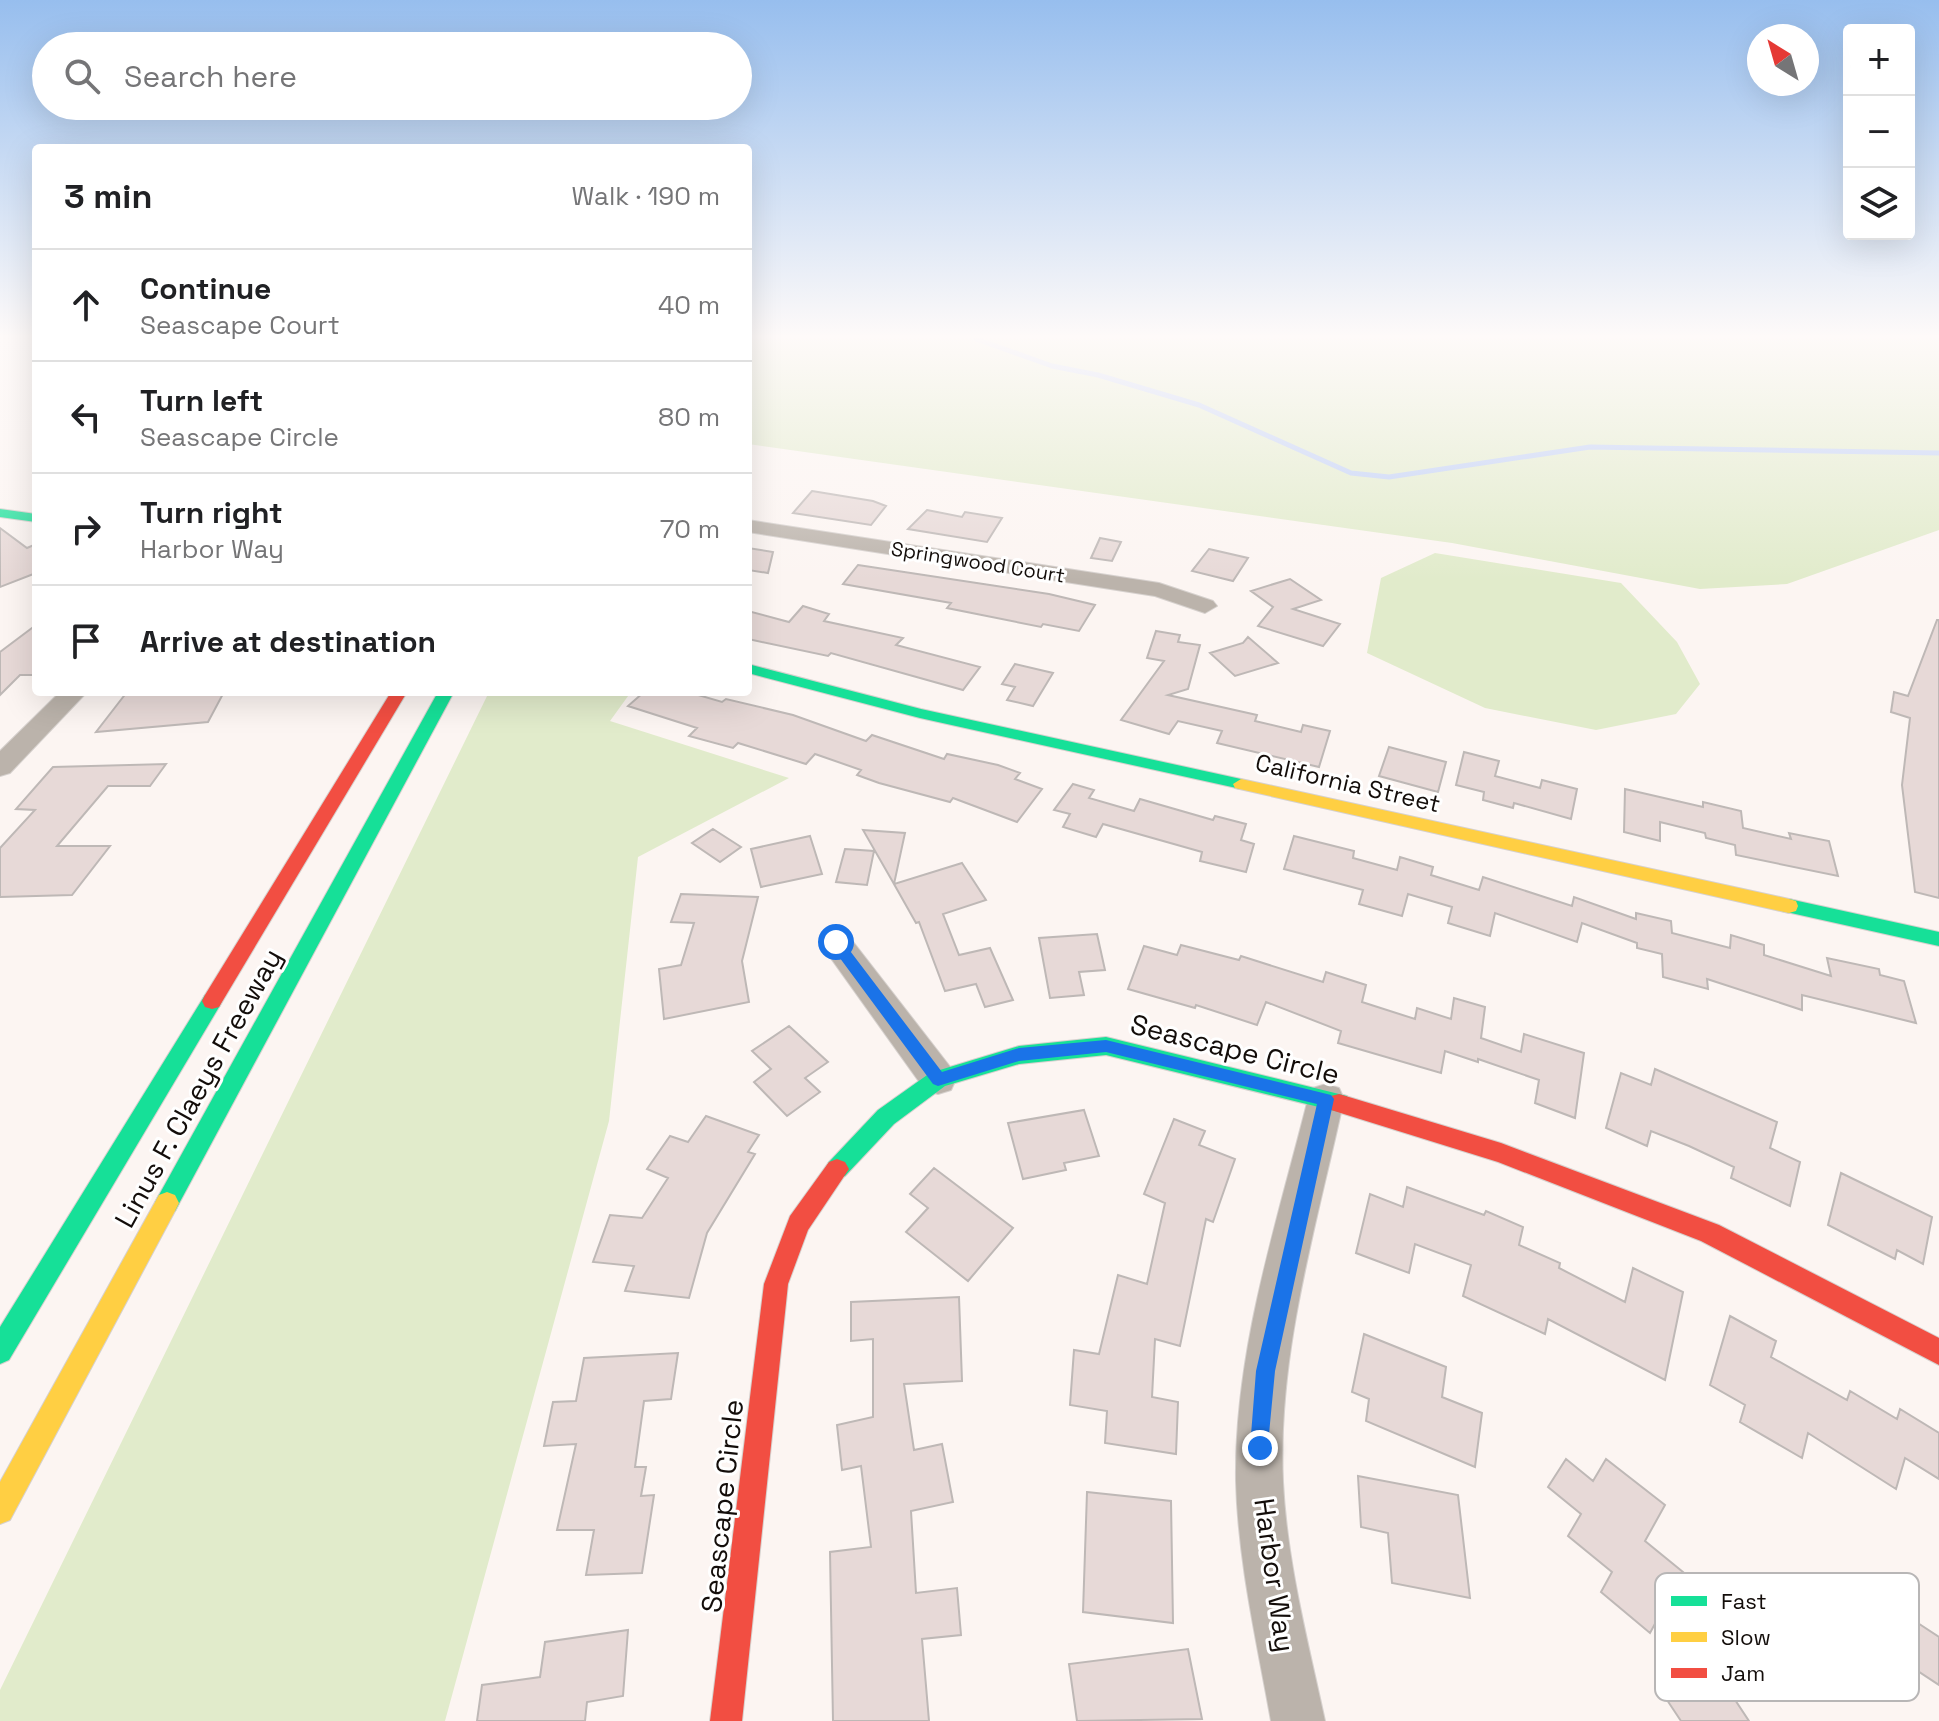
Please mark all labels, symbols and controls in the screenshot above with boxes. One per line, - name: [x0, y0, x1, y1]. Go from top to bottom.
- north arrow: [1747, 24, 1819, 96]
- map controls: [1843, 24, 1915, 240]
- button: +: [1843, 24, 1915, 96]
- search box: [32, 32, 752, 120]
- icon: search: [60, 54, 104, 98]
- text: Search here: [124, 57, 297, 96]
- button: −: [1843, 96, 1915, 168]
- button: layers: [1843, 168, 1915, 240]
- text: 3 min: [64, 175, 152, 218]
- text: Walk · 190 m: [571, 179, 720, 213]
- text: Continue: [140, 269, 271, 308]
- icon: ahead: [64, 283, 108, 327]
- text: 40 m: [658, 288, 720, 322]
- text: Seascape Court: [140, 308, 340, 342]
- text: Turn left: [140, 381, 263, 420]
- icon: left: [64, 395, 108, 439]
- text: 80 m: [658, 400, 720, 434]
- text: Seascape Circle: [140, 420, 339, 454]
- text: Turn right: [140, 493, 283, 532]
- icon: right: [64, 507, 108, 551]
- text: 70 m: [660, 512, 720, 546]
- text: Harbor Way: [140, 532, 284, 566]
- street label: Springwood Court: [889, 535, 1067, 589]
- icon: arrive: [64, 619, 108, 663]
- text: Arrive at destination: [140, 622, 436, 661]
- street label: California Street: [1253, 747, 1443, 819]
- route start: [818, 924, 854, 960]
- street label: Linus F. Claeys Freeway: [106, 942, 290, 1234]
- street label: Seascape Circle: [1127, 1006, 1343, 1092]
- street label: Seascape Circle: [693, 1398, 751, 1614]
- route end: [1242, 1430, 1278, 1466]
- street label: Harbor Way: [1246, 1496, 1304, 1654]
- legend: [1655, 1573, 1919, 1701]
- text: Fast: [1721, 1587, 1767, 1615]
- text: Slow: [1721, 1623, 1771, 1651]
- text: Jam: [1721, 1659, 1765, 1687]

